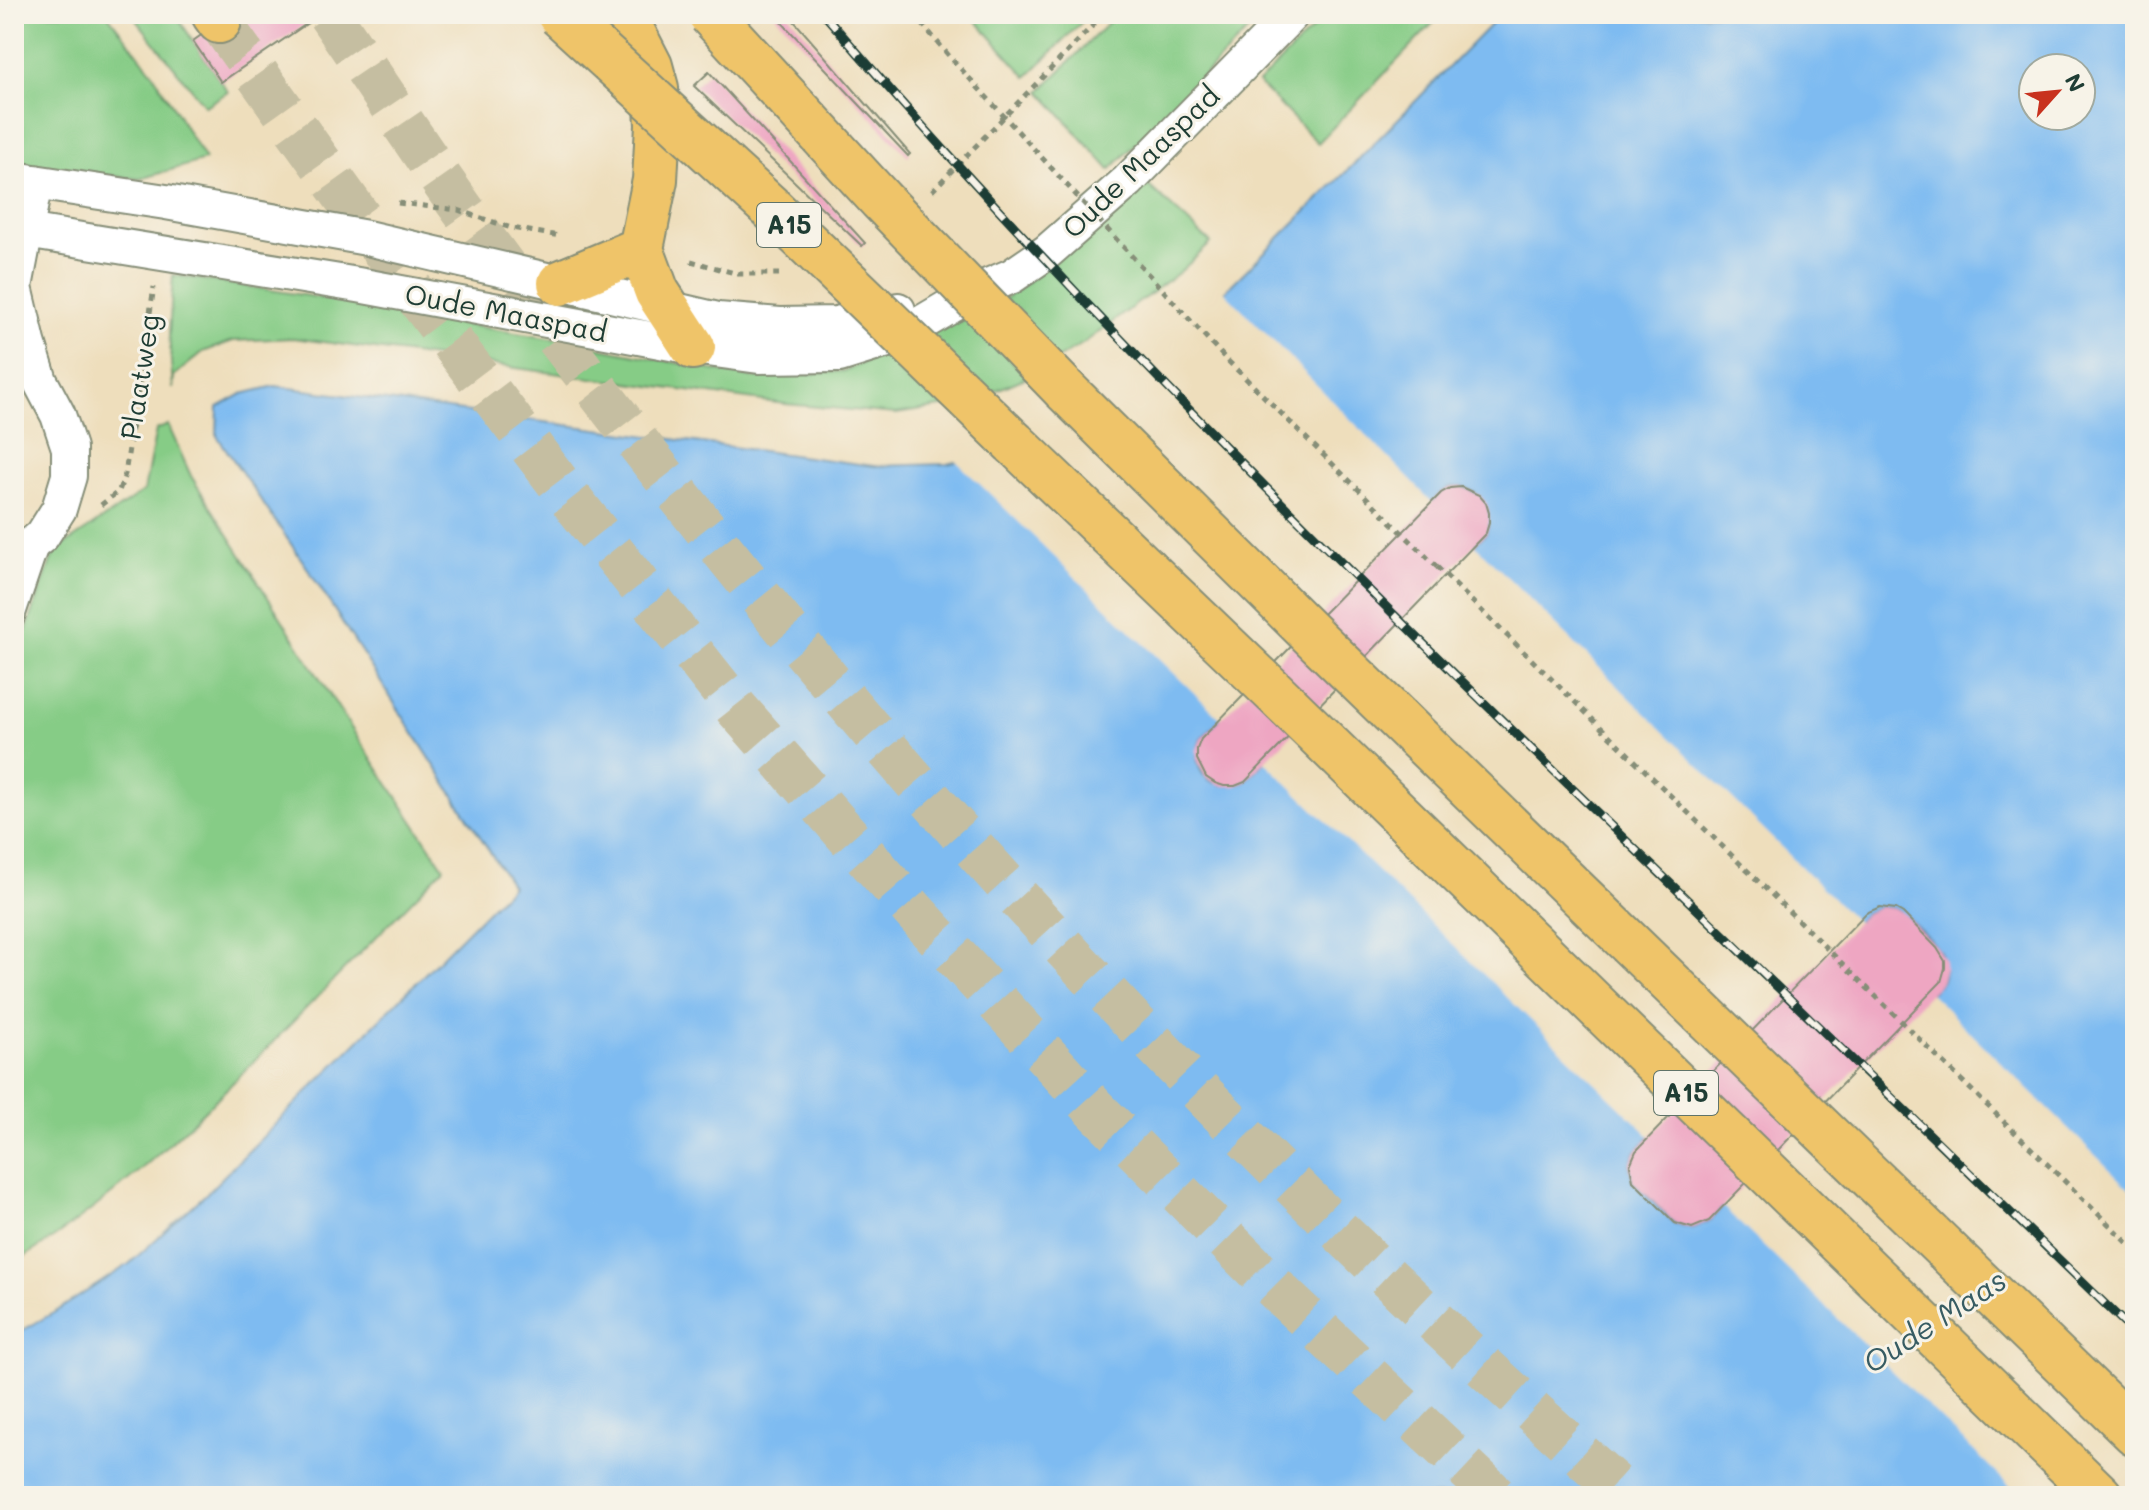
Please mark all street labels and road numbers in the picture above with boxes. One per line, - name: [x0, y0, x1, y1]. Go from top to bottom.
- street label: Oude Maaspad: [1054, 77, 1226, 245]
- road number: A15: [757, 203, 821, 247]
- street label: Oude Maaspad: [402, 275, 610, 349]
- street label: Plaatweg: [111, 311, 167, 442]
- road number: A15: [1654, 1071, 1718, 1115]

